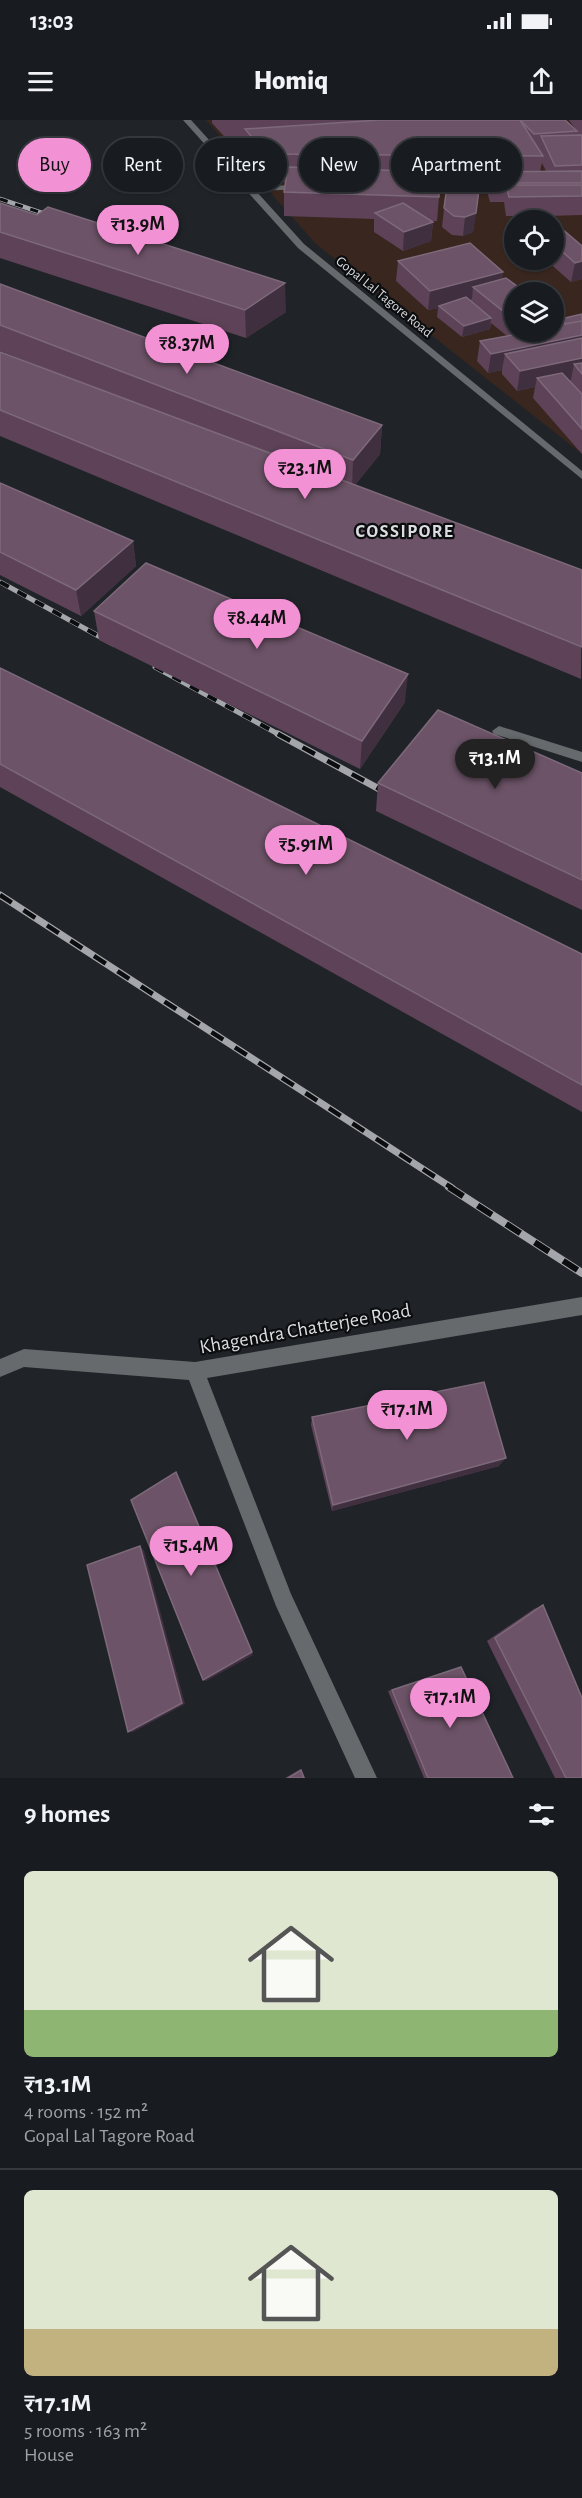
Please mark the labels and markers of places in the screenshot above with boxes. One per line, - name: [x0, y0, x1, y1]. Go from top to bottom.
- pin: ₹13.9M: [89, 205, 187, 256]
- pin: ₹8.37M: [138, 324, 236, 375]
- pin: ₹23.1M: [256, 449, 354, 500]
- pin: ₹8.44M: [208, 599, 306, 650]
- pin: ₹13.1M: [446, 739, 544, 790]
- pin: ₹5.91M: [257, 825, 355, 876]
- pin: ₹17.1M: [358, 1390, 456, 1441]
- pin: ₹15.4M: [142, 1526, 240, 1577]
- pin: ₹17.1M: [401, 1678, 499, 1729]

